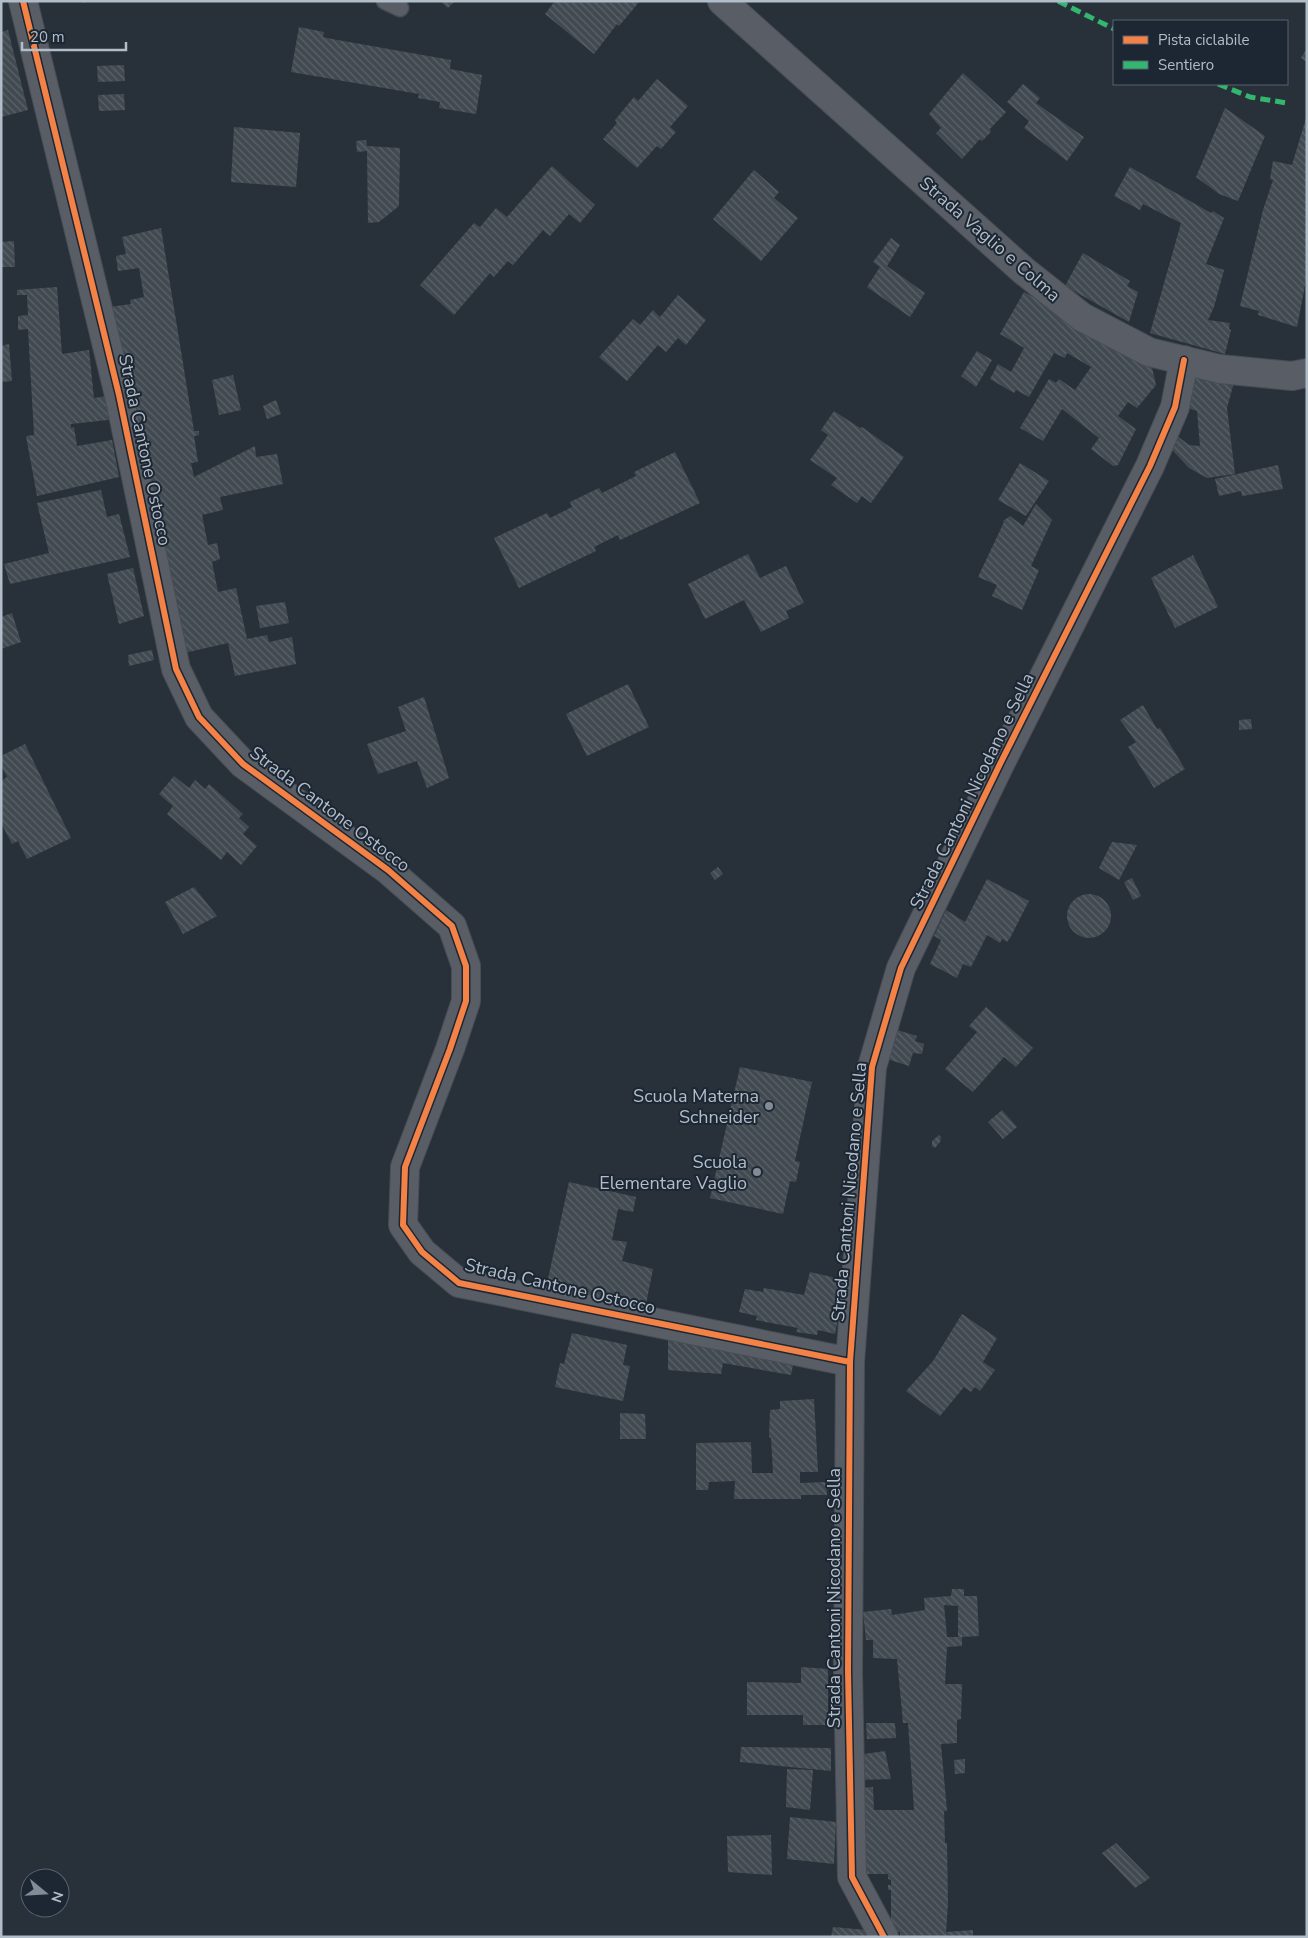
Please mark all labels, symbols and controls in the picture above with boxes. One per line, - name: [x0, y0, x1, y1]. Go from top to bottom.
- scale bar: [22, 20, 126, 52]
- legend: [1113, 20, 1288, 85]
- text: 20 m: [30, 27, 65, 47]
- text: Pista ciclabile: [1158, 30, 1250, 50]
- text: Sentiero: [1158, 55, 1214, 75]
- street label: Strada Vaglio e Colma: [914, 171, 1066, 307]
- street label: Strada Cantone Ostocco: [113, 352, 177, 548]
- street label: Strada Cantoni Nicodano e Sella: [904, 669, 1040, 913]
- street label: Strada Cantone Ostocco: [245, 741, 415, 877]
- street label: Strada Cantoni Nicodano e Sella: [826, 1061, 872, 1323]
- place label: Scuola Materna Schneider: [633, 1084, 760, 1129]
- marker: Scuola Materna Schneider: [763, 1100, 775, 1112]
- place label: Scuola Elementare Vaglio: [599, 1150, 747, 1195]
- marker: Scuola Elementare Vaglio: [751, 1166, 763, 1178]
- street label: Strada Cantone Ostocco: [462, 1252, 658, 1320]
- street label: Strada Cantoni Nicodano e Sella: [822, 1468, 846, 1728]
- north arrow: [20, 1868, 70, 1918]
- text: N: [46, 1889, 68, 1905]

